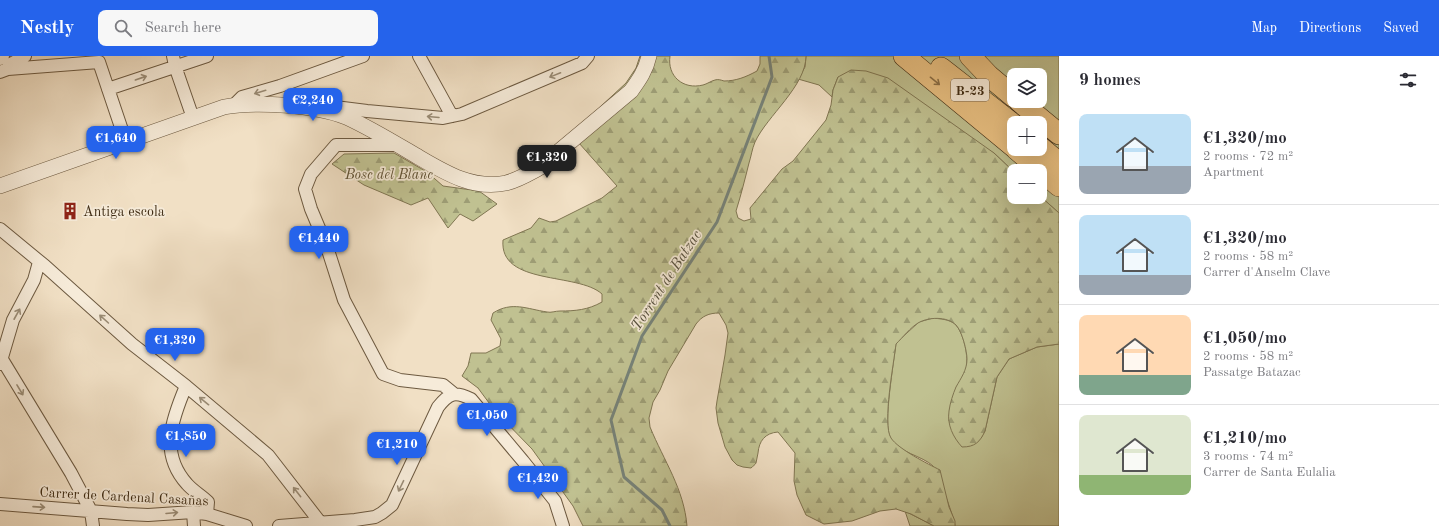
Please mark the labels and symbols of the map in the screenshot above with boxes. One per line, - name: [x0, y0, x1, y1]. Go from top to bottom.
- one-way arrow: [549, 72, 561, 79]
- one-way arrow: [135, 73, 147, 81]
- one-way arrow: [929, 76, 940, 85]
- road number: B-23: [951, 79, 989, 101]
- pin: €2,240: [280, 88, 346, 122]
- one-way arrow: [254, 89, 267, 96]
- one-way arrow: [427, 113, 440, 120]
- pin: €1,640: [83, 126, 149, 160]
- pin: €1,320: [514, 145, 580, 179]
- park label: Bosc del Blanc: [344, 168, 433, 182]
- building icon: Antiga escola: [60, 201, 80, 221]
- place label: Antiga escola: [83, 205, 165, 219]
- pin: €1,440: [286, 226, 352, 260]
- water label: Torrent de Batzac: [629, 228, 705, 334]
- one-way arrow: [14, 308, 21, 320]
- one-way arrow: [98, 315, 109, 324]
- pin: €1,320: [142, 328, 208, 362]
- one-way arrow: [16, 384, 24, 395]
- one-way arrow: [199, 397, 210, 406]
- pin: €1,050: [454, 403, 520, 437]
- pin: €1,850: [153, 424, 219, 458]
- pin: €1,210: [364, 432, 430, 466]
- pin: €1,420: [505, 466, 571, 500]
- one-way arrow: [397, 480, 404, 492]
- street label: Carrer de Cardenal Casañas: [39, 486, 209, 508]
- one-way arrow: [292, 486, 301, 497]
- one-way arrow: [32, 503, 45, 510]
- one-way arrow: [165, 509, 178, 516]

